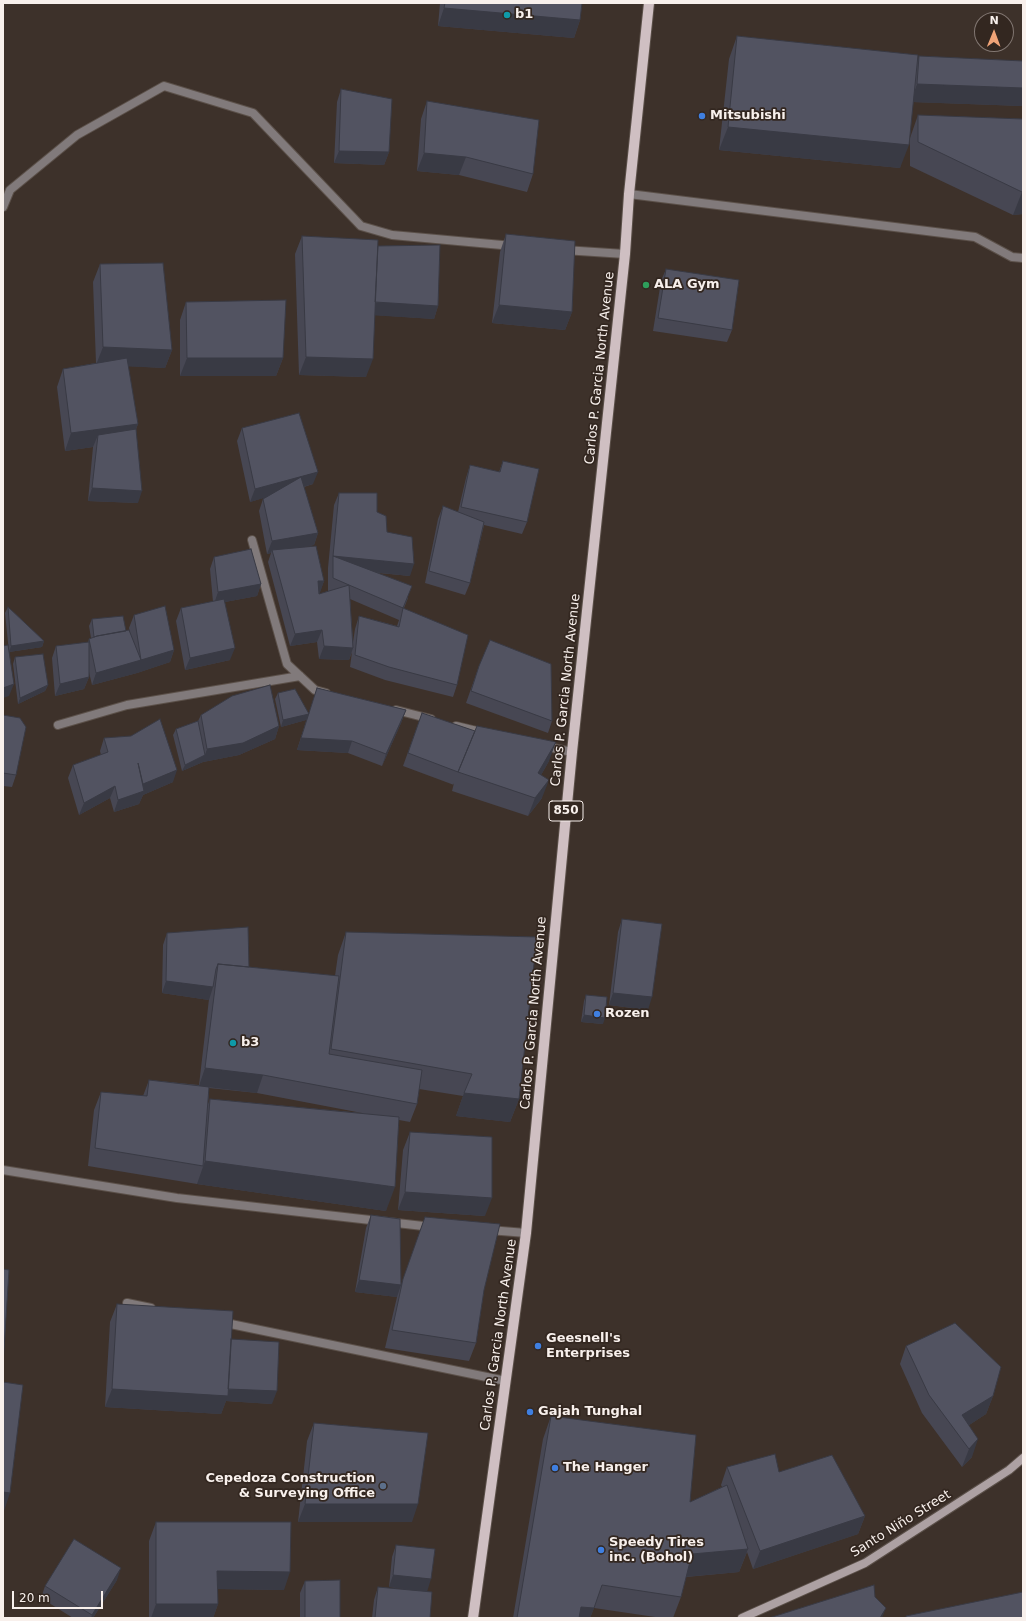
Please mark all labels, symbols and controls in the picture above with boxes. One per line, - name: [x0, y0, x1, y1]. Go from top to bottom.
- place label: b1: [515, 7, 533, 23]
- marker: b1: [502, 10, 512, 20]
- north arrow: [974, 12, 1014, 52]
- text: N: [989, 14, 999, 27]
- place label: Mitsubishi: [710, 108, 786, 124]
- marker: Mitsubishi: [697, 111, 707, 121]
- street label: Carlos P. Garcia North Avenue: [582, 271, 618, 465]
- place label: ALA Gym: [654, 277, 720, 293]
- marker: ALA Gym: [641, 280, 651, 290]
- street label: Carlos P. Garcia North Avenue: [548, 593, 584, 787]
- road number: 850: [549, 801, 583, 821]
- street label: Carlos P. Garcia North Avenue: [518, 916, 550, 1110]
- place label: Rozen: [605, 1006, 650, 1022]
- marker: Rozen: [592, 1009, 602, 1019]
- place label: b3: [241, 1035, 259, 1051]
- marker: b3: [228, 1038, 238, 1048]
- street label: Carlos P. Garcia North Avenue: [478, 1238, 520, 1432]
- place label: Geesnell's Enterprises: [546, 1331, 630, 1362]
- marker: Geesnell's Enterprises: [533, 1341, 543, 1351]
- place label: Gajah Tunghal: [538, 1404, 642, 1420]
- marker: Gajah Tunghal: [525, 1407, 535, 1417]
- place label: The Hanger: [563, 1460, 648, 1476]
- marker: The Hanger: [550, 1463, 560, 1473]
- place label: Cepedoza Construction & Surveying Office: [206, 1471, 375, 1502]
- marker: Cepedoza Construction & Surveying Office: [378, 1481, 388, 1491]
- street label: Santo Niño Street: [848, 1487, 954, 1561]
- place label: Speedy Tires inc. (Bohol): [609, 1535, 704, 1566]
- marker: Speedy Tires inc. (Bohol): [596, 1545, 606, 1555]
- scale bar: [14, 1583, 105, 1609]
- text: 20 m: [19, 1591, 50, 1605]

